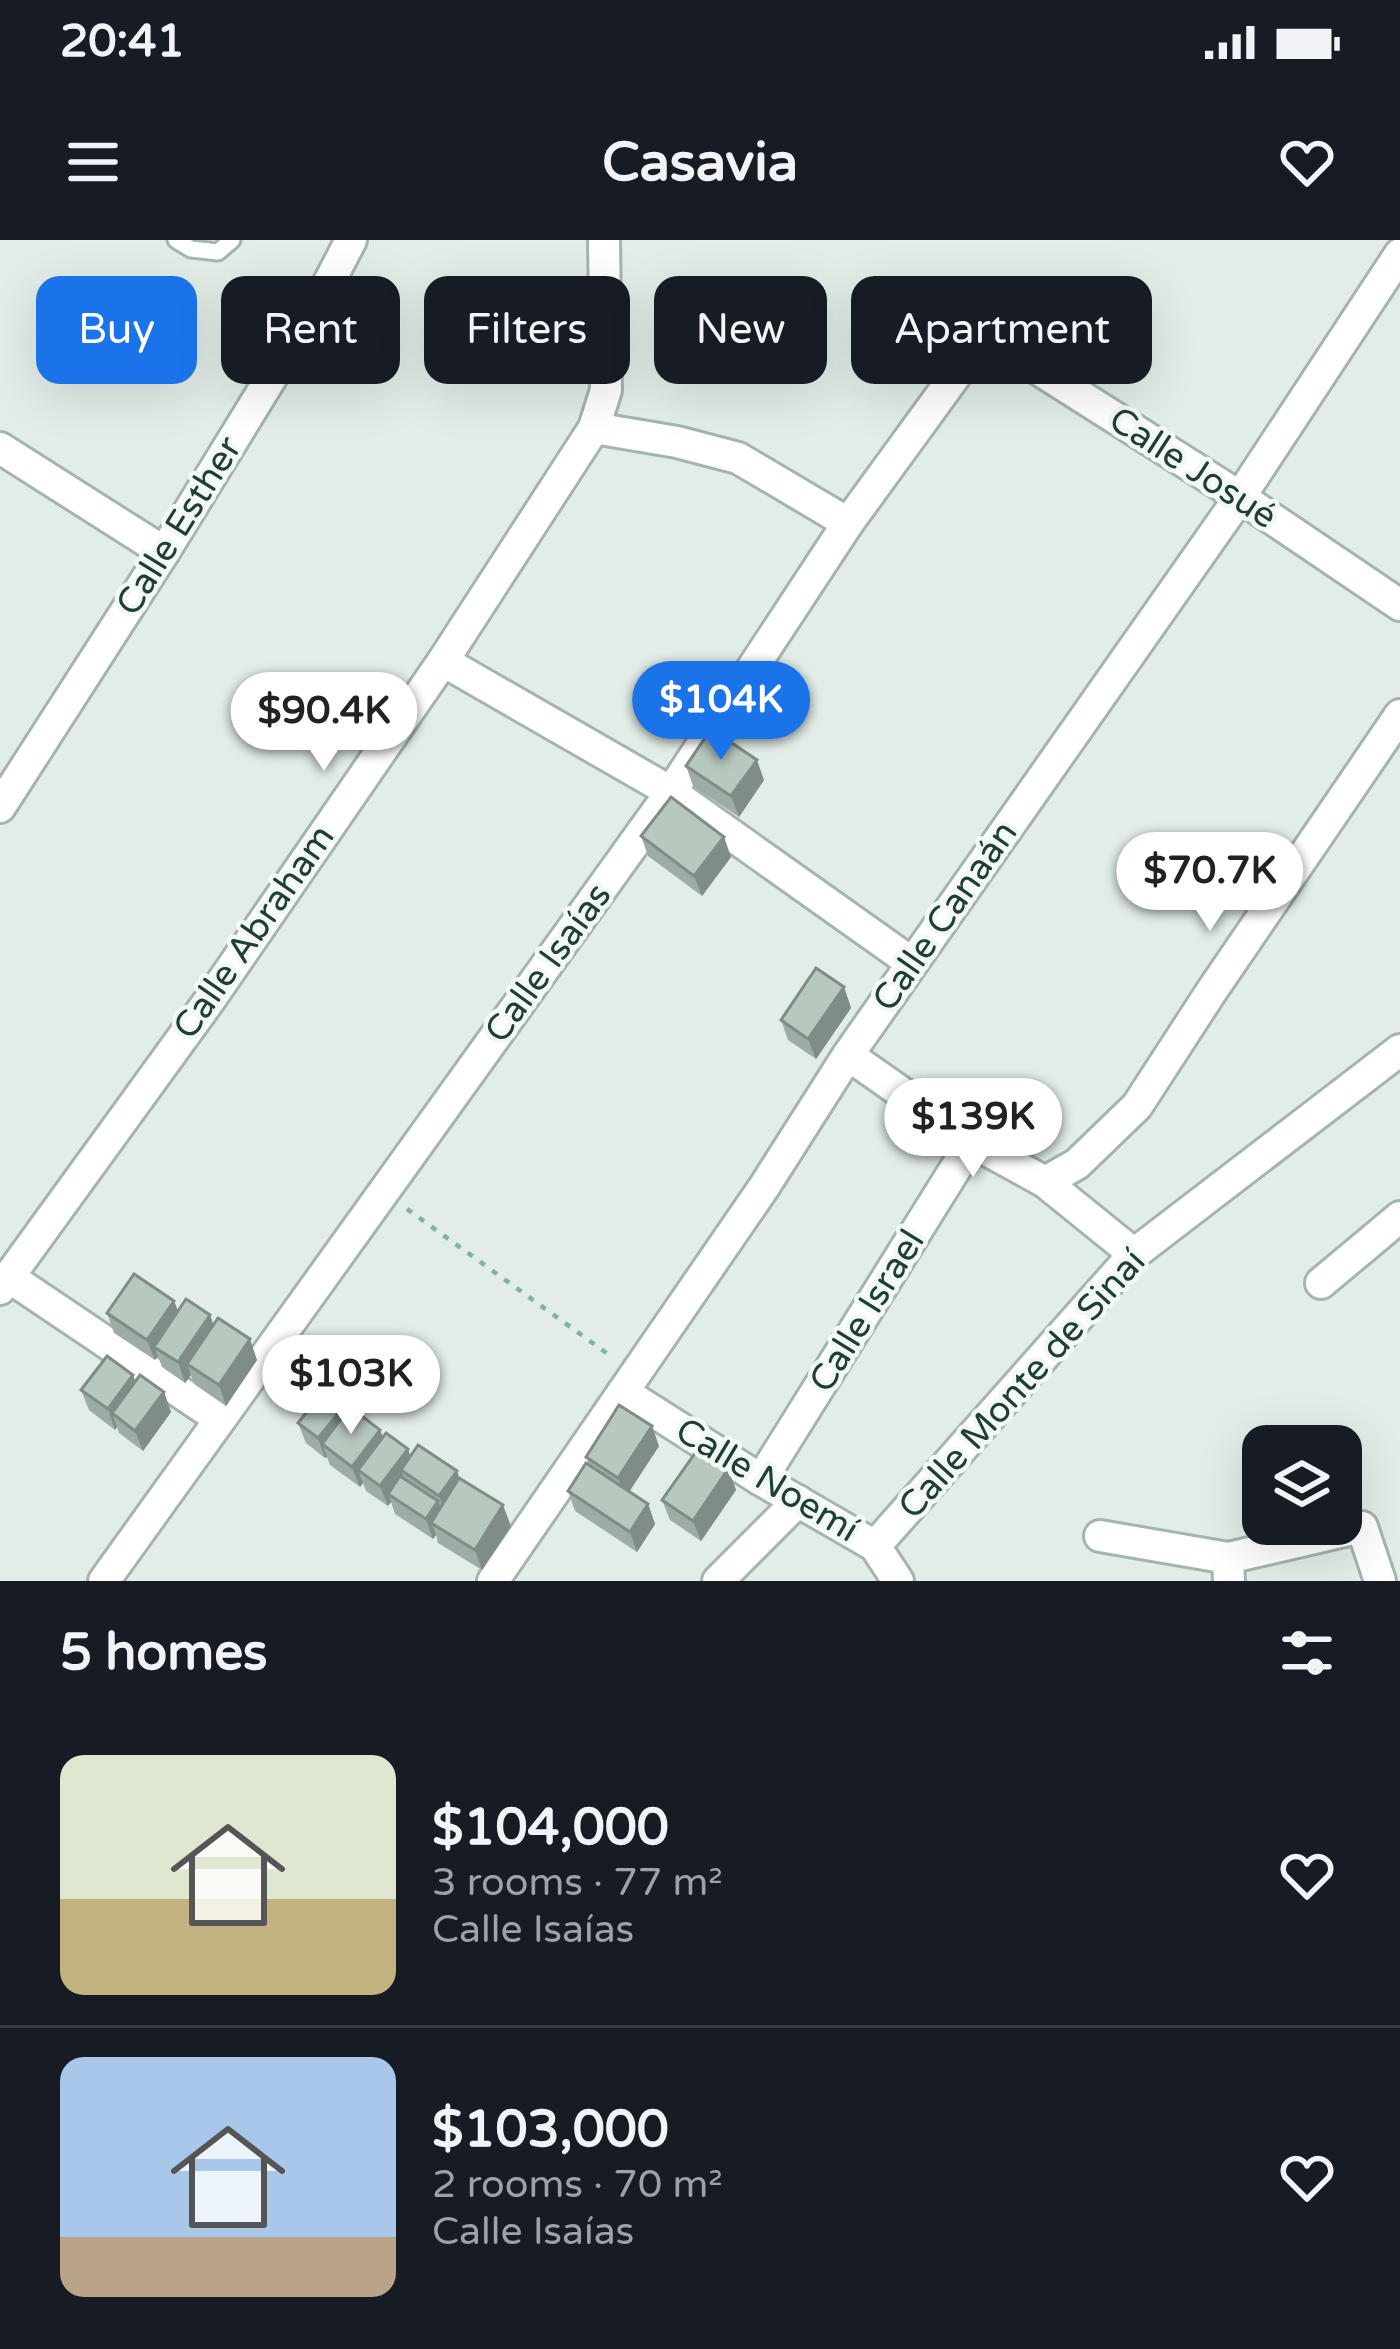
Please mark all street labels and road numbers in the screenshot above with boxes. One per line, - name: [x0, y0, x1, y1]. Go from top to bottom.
- street label: Calle Josué: [1101, 398, 1285, 538]
- street label: Calle Esther: [107, 429, 251, 623]
- street label: Calle Canaán: [864, 813, 1026, 1019]
- street label: Calle Abraham: [164, 817, 344, 1047]
- street label: Calle Isaías: [476, 875, 620, 1051]
- street label: Calle Israel: [800, 1222, 934, 1400]
- street label: Calle Monte de Sinaí: [890, 1240, 1154, 1528]
- street label: Calle Noemí: [668, 1409, 866, 1551]

